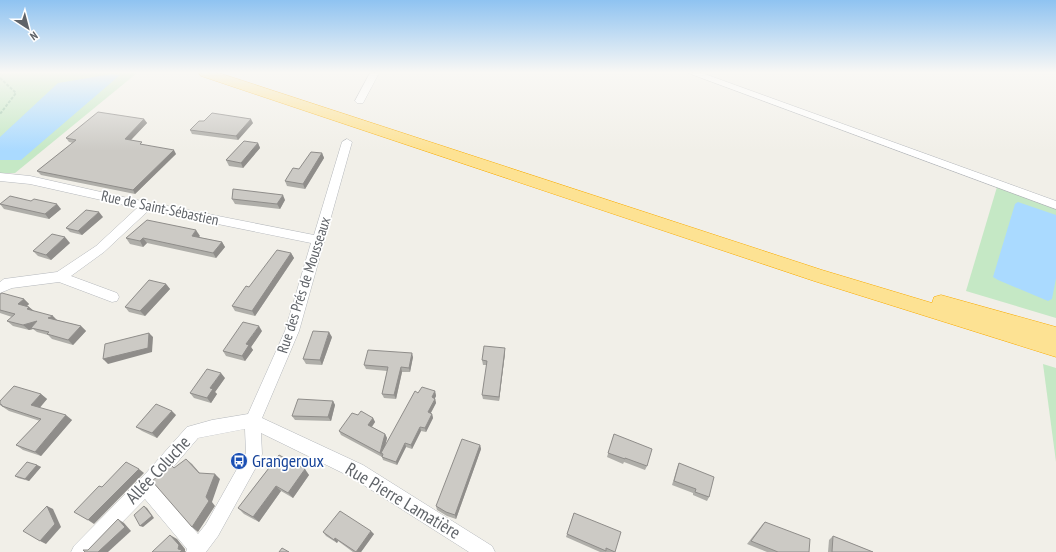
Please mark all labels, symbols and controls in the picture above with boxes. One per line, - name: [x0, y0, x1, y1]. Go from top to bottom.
- north arrow: [8, 8, 48, 48]
- text: N: [27, 29, 40, 44]
- street label: Rue de Saint-Sébastien: [100, 186, 221, 229]
- street label: Rue des Prés de Mousseaux: [272, 214, 335, 355]
- street label: Allée Coluche: [120, 431, 195, 508]
- place label: Grangeroux: [252, 449, 325, 472]
- bus stop icon: Grangeroux: [229, 451, 249, 471]
- street label: Rue Pierre Lamatière: [342, 457, 465, 544]

